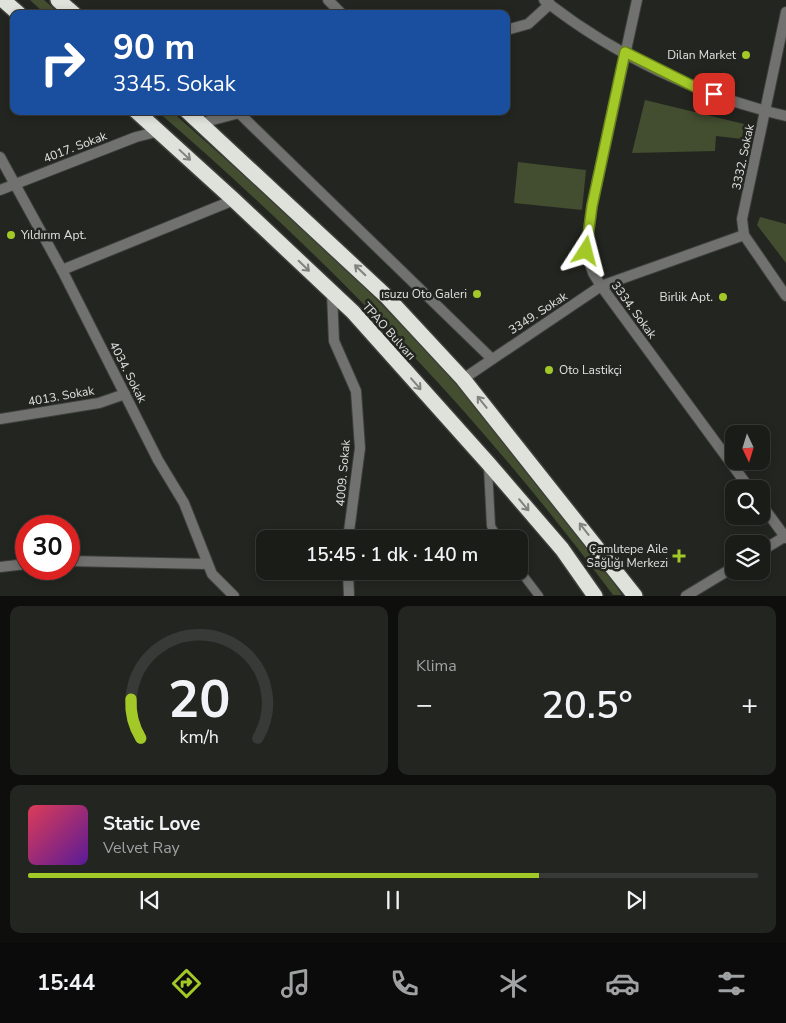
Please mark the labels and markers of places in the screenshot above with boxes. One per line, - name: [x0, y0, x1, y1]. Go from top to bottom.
- place label: Dilan Market: [667, 47, 737, 63]
- marker: Dilan Market: [740, 49, 752, 61]
- pin: [693, 73, 735, 115]
- place label: Yıldırım Apt.: [20, 227, 87, 243]
- marker: Yıldırım Apt.: [5, 229, 17, 241]
- place label: ısuzu Oto Galeri: [381, 286, 467, 302]
- marker: ısuzu Oto Galeri: [471, 288, 483, 300]
- place label: Birlik Apt.: [660, 289, 713, 305]
- marker: Birlik Apt.: [717, 291, 729, 303]
- place label: Oto Lastikçi: [559, 362, 622, 378]
- marker: Oto Lastikçi: [543, 364, 555, 376]
- place label: Çamlıtepe Aile Sağlığı Merkezi: [587, 541, 668, 571]
- marker: Çamlıtepe Aile Sağlığı Merkezi: [672, 549, 686, 563]

